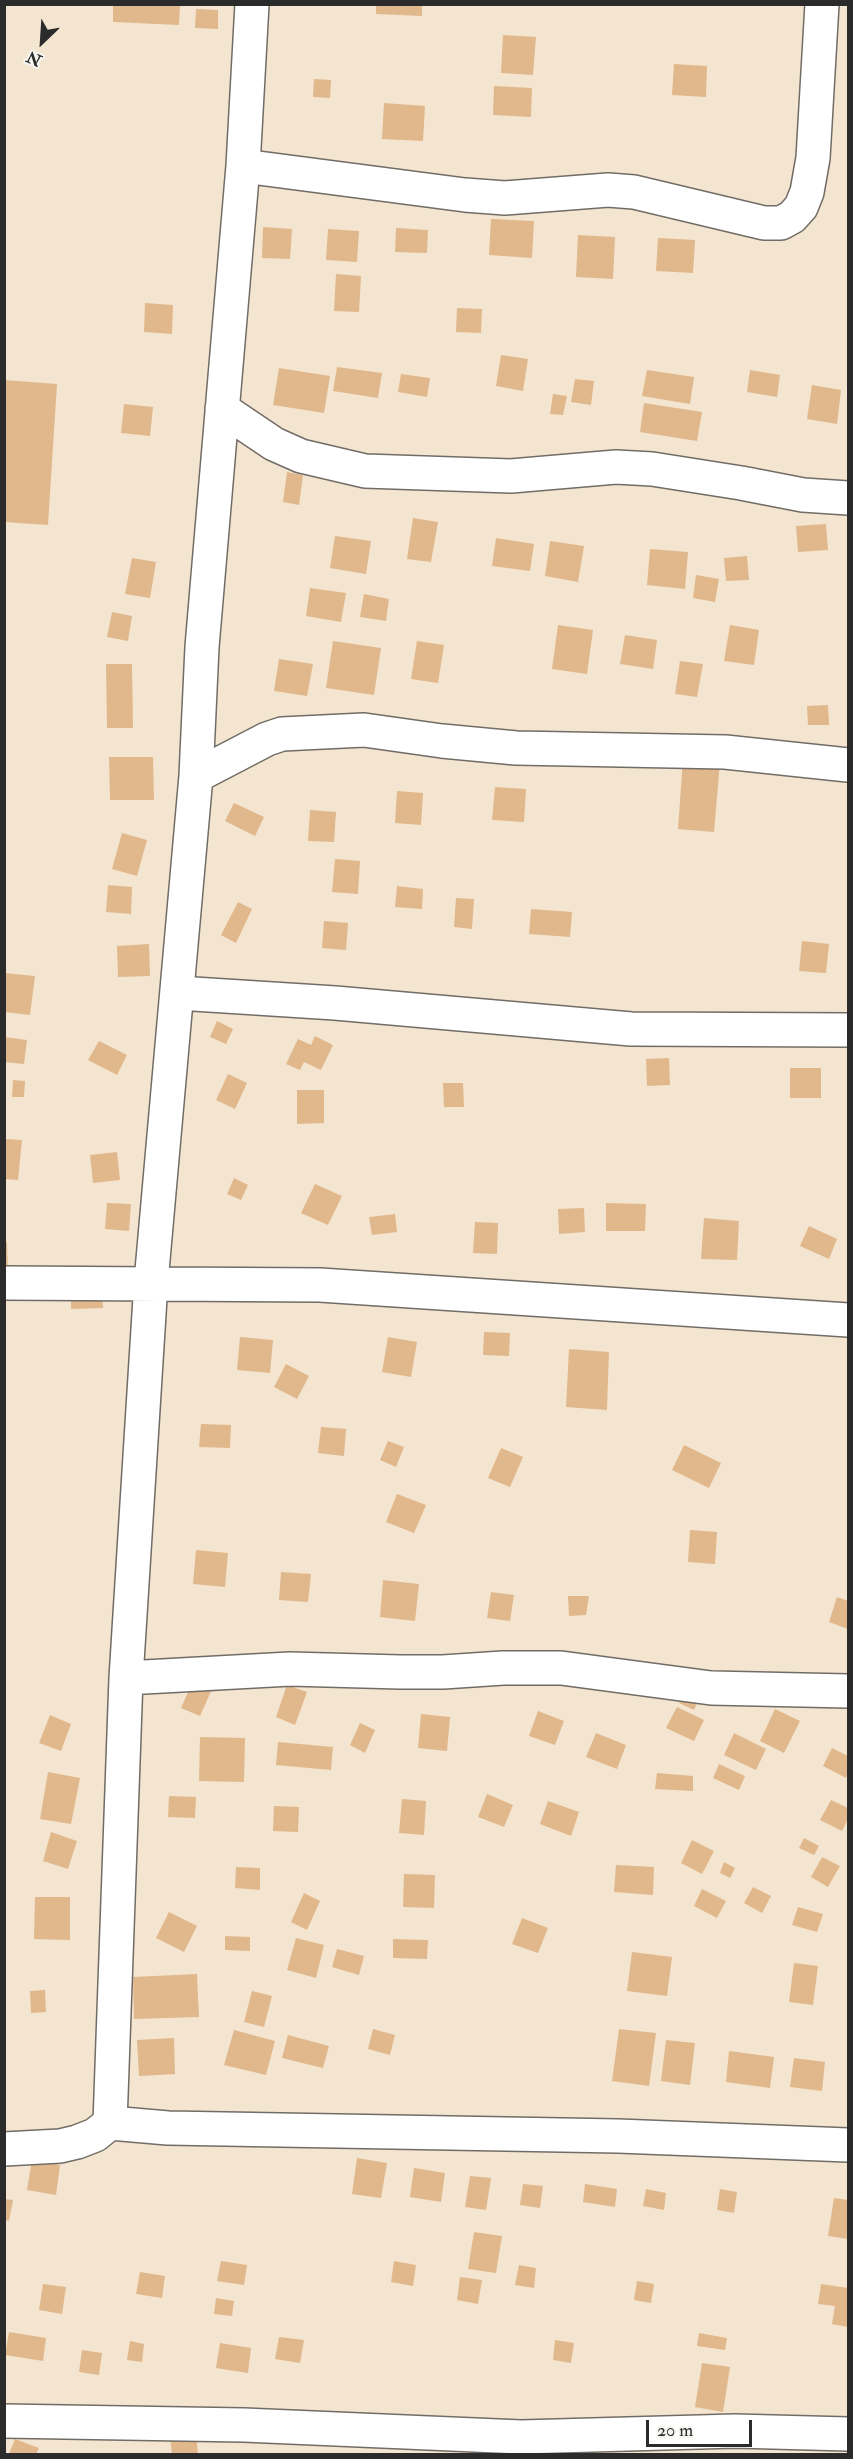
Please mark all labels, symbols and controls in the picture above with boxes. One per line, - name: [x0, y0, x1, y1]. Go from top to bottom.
- north arrow: [12, 12, 72, 72]
- text: N: [24, 46, 45, 70]
- scale bar: [649, 2408, 756, 2446]
- text: 20 m: [657, 2419, 693, 2442]

